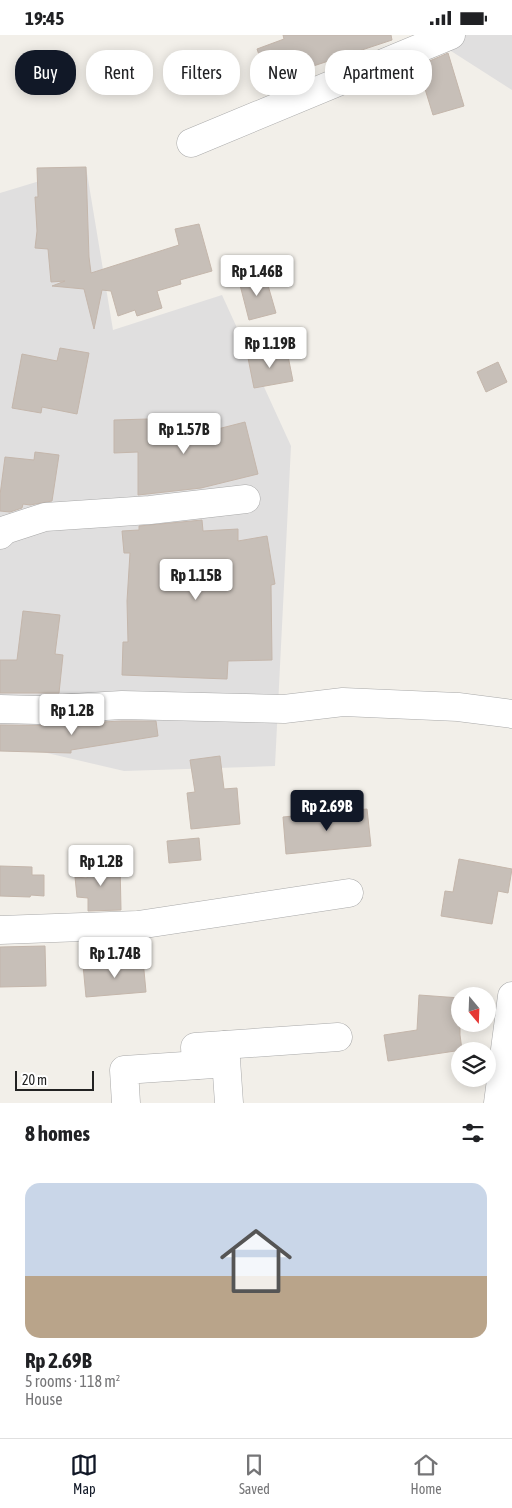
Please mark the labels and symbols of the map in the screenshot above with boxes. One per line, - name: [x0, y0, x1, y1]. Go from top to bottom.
- pin: Rp 1.46B: [205, 255, 309, 297]
- pin: Rp 1.19B: [218, 327, 322, 369]
- pin: Rp 1.57B: [132, 413, 236, 455]
- pin: Rp 1.15B: [144, 559, 248, 601]
- pin: Rp 1.2B: [26, 693, 118, 736]
- pin: Rp 2.69B: [275, 789, 379, 832]
- pin: Rp 1.2B: [55, 845, 147, 887]
- pin: Rp 1.74B: [63, 937, 167, 979]
- north arrow: [451, 987, 496, 1033]
- scale bar: [15, 1068, 94, 1091]

